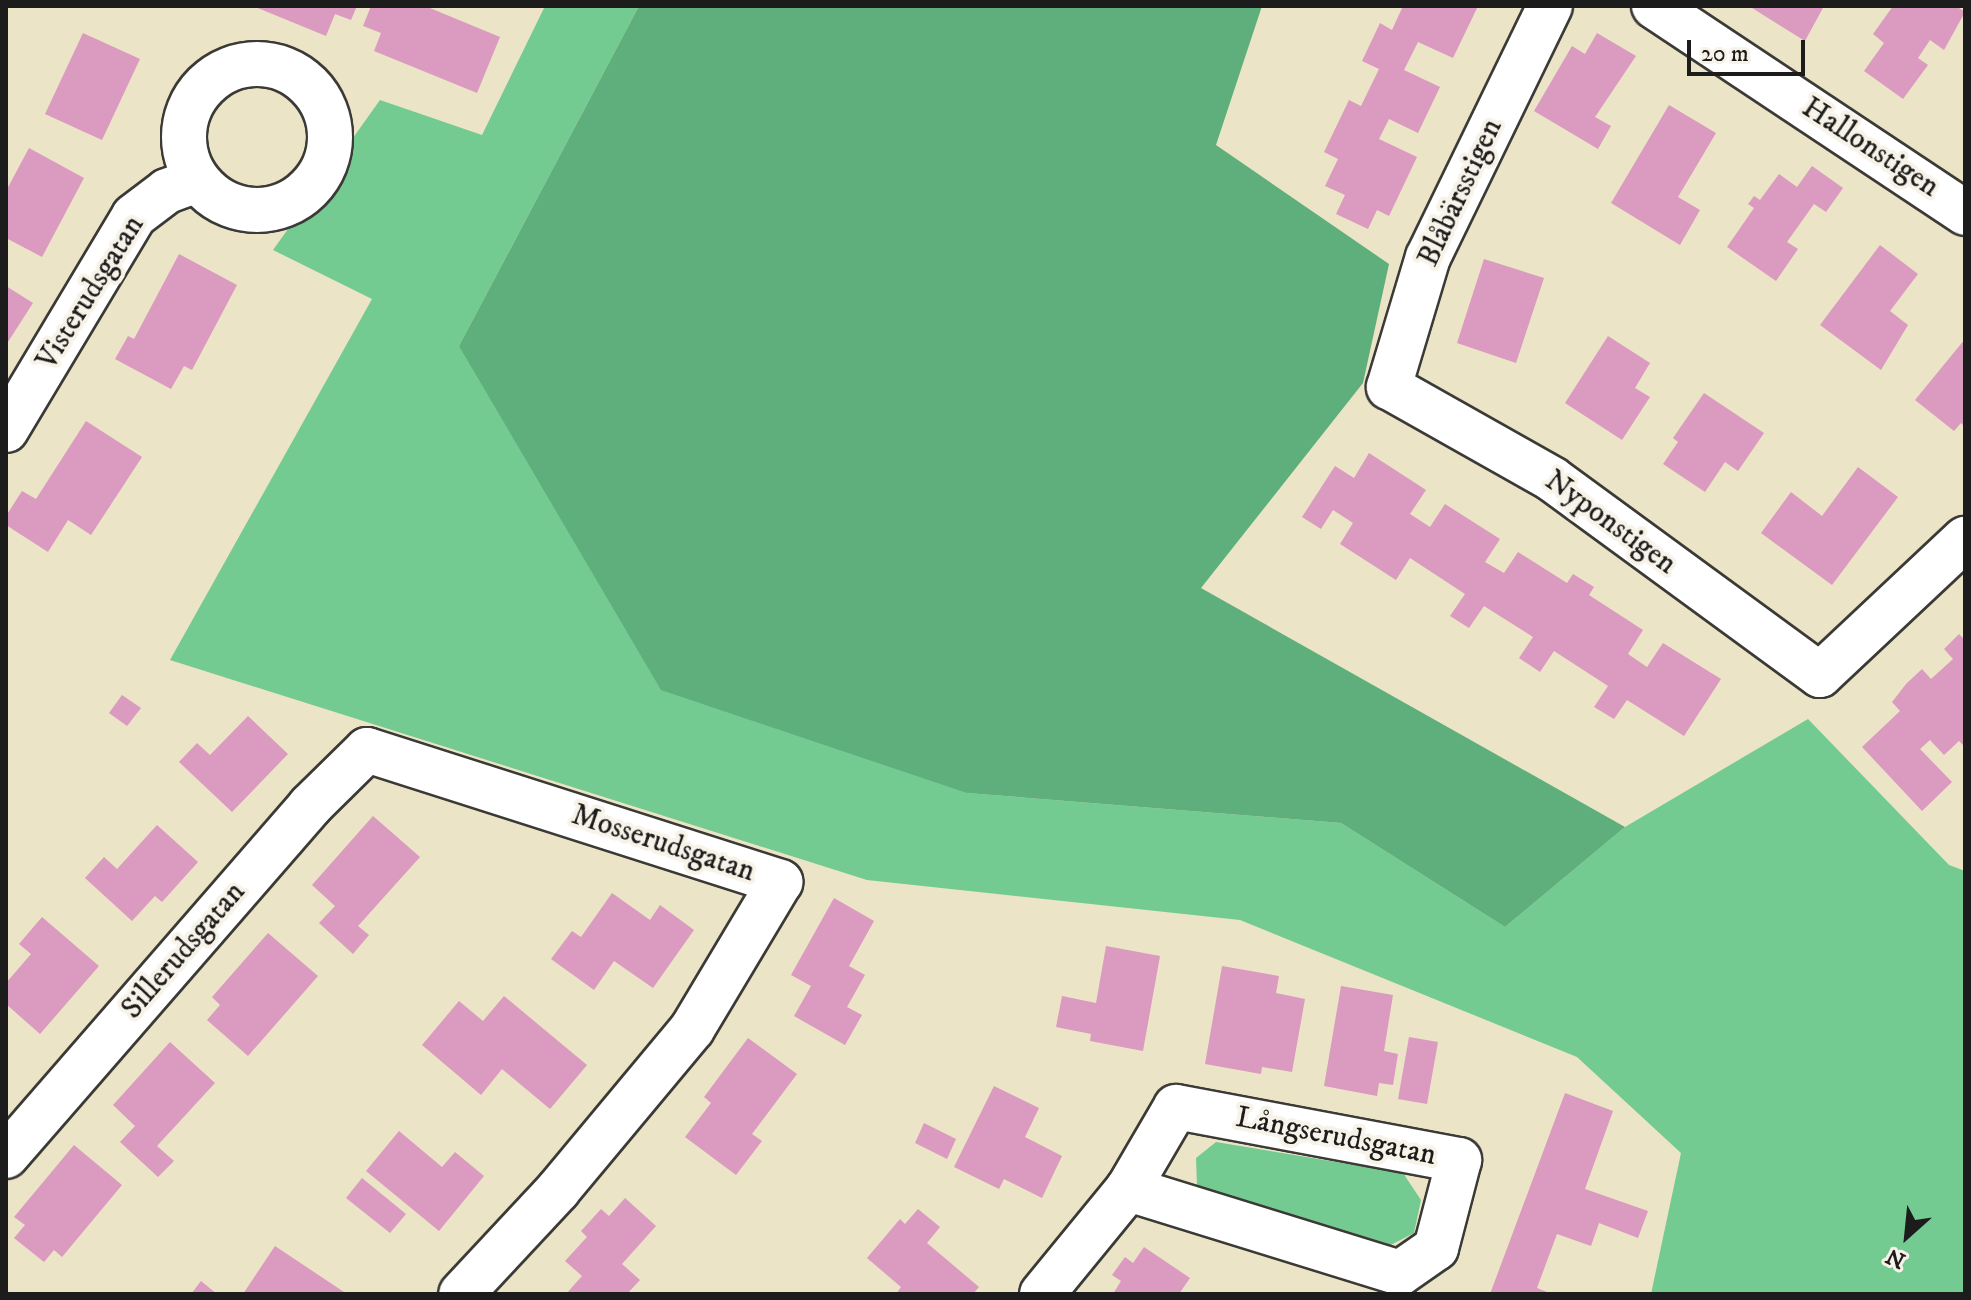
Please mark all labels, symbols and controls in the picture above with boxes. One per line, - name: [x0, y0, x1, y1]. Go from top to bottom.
- scale bar: [1691, 24, 1809, 74]
- text: 20 m: [1701, 39, 1749, 69]
- street label: Hallonstigen: [1795, 90, 1945, 206]
- street label: Blåbärsstigen: [1411, 114, 1511, 272]
- street label: Visterudsgatan: [29, 209, 153, 377]
- street label: Nyponstigen: [1537, 463, 1683, 583]
- street label: Mosserudsgatan: [567, 798, 759, 890]
- street label: Sillerudsgatan: [115, 875, 253, 1027]
- street label: Långserudsgatan: [1233, 1100, 1439, 1174]
- north arrow: [1867, 1196, 1947, 1276]
- text: N: [1882, 1242, 1910, 1274]

